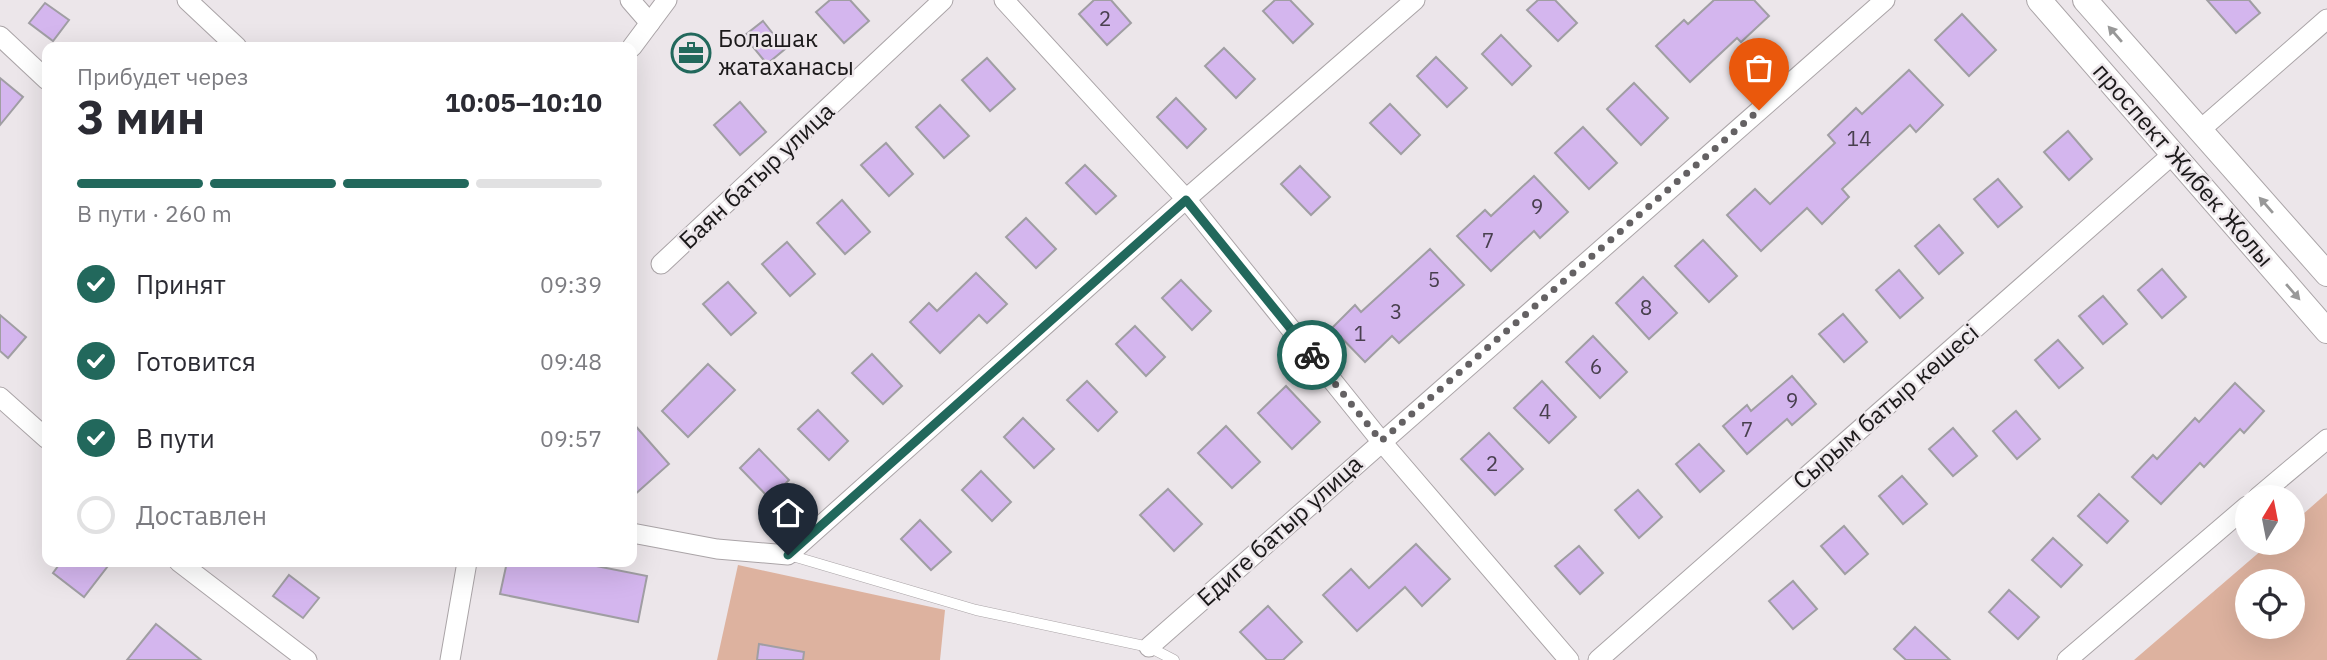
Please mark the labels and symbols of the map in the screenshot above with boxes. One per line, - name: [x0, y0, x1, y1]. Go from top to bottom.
- house number: 2: [1099, 4, 1111, 32]
- place label: Болашак жатаханасы: [718, 22, 854, 82]
- one-way arrow: [2107, 25, 2123, 43]
- office icon: Болашак жатаханасы: [670, 32, 712, 74]
- pin: [1729, 38, 1789, 110]
- street label: проспект Жибек Жолы: [2086, 56, 2281, 273]
- street label: Баян батыр улица: [672, 95, 841, 256]
- house number: 14: [1846, 124, 1872, 152]
- house number: 9: [1531, 192, 1543, 220]
- one-way arrow: [2259, 196, 2274, 213]
- house number: 7: [1482, 226, 1494, 254]
- house number: 5: [1428, 265, 1440, 293]
- one-way arrow: [2285, 283, 2301, 301]
- house number: 8: [1640, 293, 1652, 321]
- house number: 3: [1390, 297, 1402, 325]
- street label: Сырым батыр көшесі: [1785, 316, 1985, 496]
- house number: 1: [1354, 319, 1366, 347]
- courier: [1277, 320, 1347, 390]
- house number: 6: [1590, 352, 1602, 380]
- house number: 9: [1786, 386, 1798, 414]
- house number: 4: [1539, 397, 1551, 425]
- house number: 7: [1741, 415, 1753, 443]
- street label: Едиге батыр улица: [1190, 447, 1369, 613]
- house number: 2: [1486, 449, 1498, 477]
- pin: [758, 483, 818, 555]
- north arrow: [2235, 485, 2305, 555]

